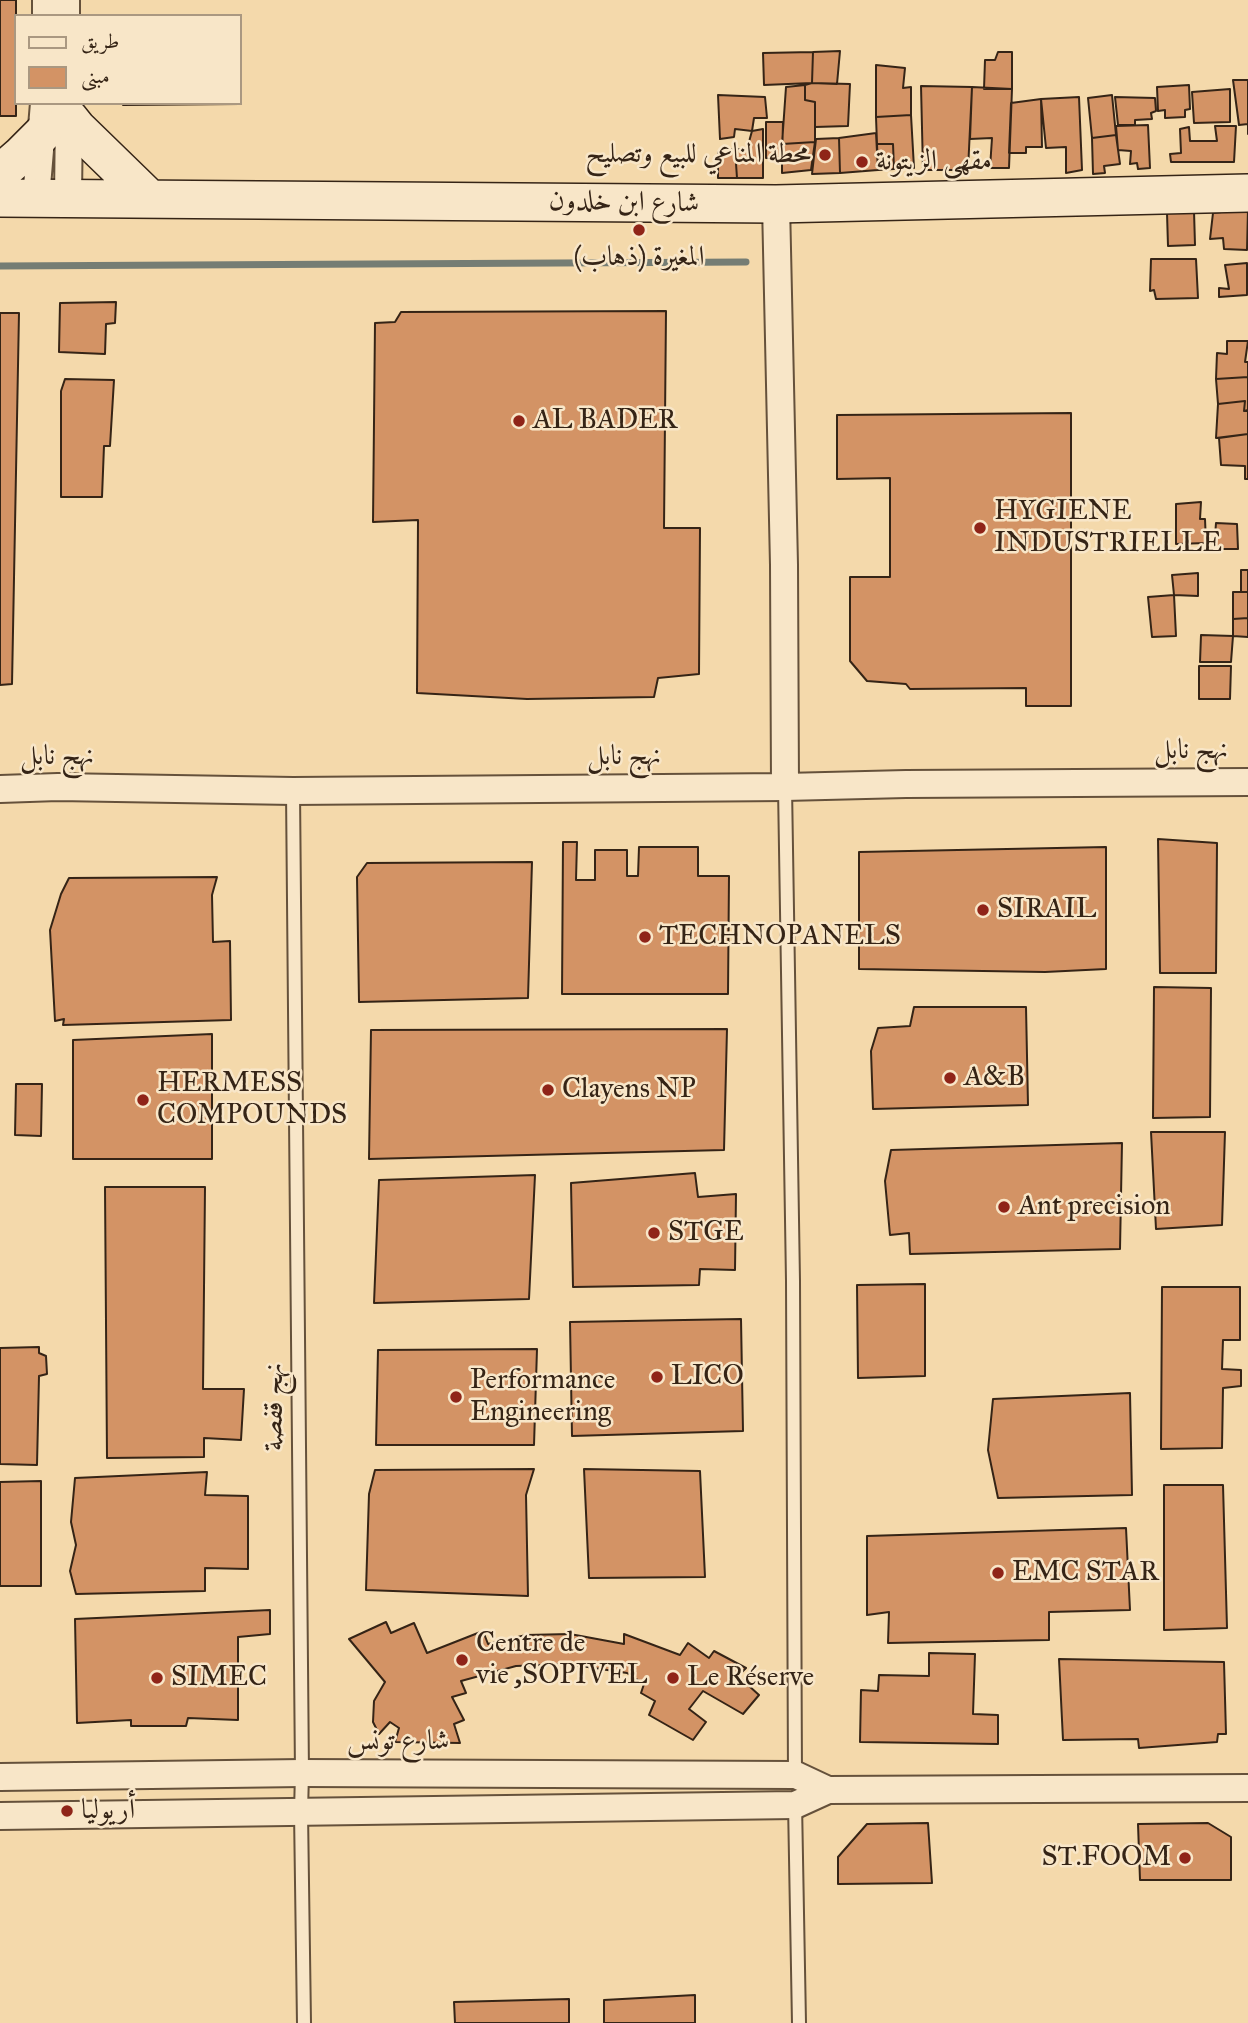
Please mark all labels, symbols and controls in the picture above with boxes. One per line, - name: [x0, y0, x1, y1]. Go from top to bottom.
- legend: [14, 14, 242, 105]
- text: طريق: [81, 28, 119, 54]
- text: مبنى: [81, 63, 110, 89]
- place label: محطة المناعي للبيع وتصليح: [586, 138, 811, 172]
- place label: مقهى الزيتونة: [876, 145, 992, 179]
- marker: محطة المناعي للبيع وتصليح: [817, 147, 833, 163]
- marker: مقهى الزيتونة: [854, 154, 870, 170]
- street label: شارع ابن خلدون: [548, 185, 700, 221]
- marker: المغيرة (ذهاب): [631, 222, 647, 238]
- place label: المغيرة (ذهاب): [573, 241, 705, 275]
- place label: AL BADER: [533, 404, 677, 438]
- marker: AL BADER: [511, 413, 527, 429]
- place label: HYGIENE INDUSTRIELLE: [994, 495, 1222, 561]
- marker: HYGIENE INDUSTRIELLE: [972, 520, 988, 536]
- street label: نهج نابل: [1154, 734, 1228, 768]
- street label: نهج نابل: [20, 740, 94, 774]
- street label: نهج نابل: [587, 740, 661, 774]
- place label: SIRAIL: [997, 893, 1096, 927]
- marker: SIRAIL: [975, 902, 991, 918]
- place label: TECHNOPANELS: [659, 920, 901, 954]
- marker: TECHNOPANELS: [637, 929, 653, 945]
- place label: A&B: [964, 1061, 1025, 1095]
- place label: HERMESS COMPOUNDS: [157, 1067, 347, 1133]
- marker: A&B: [942, 1070, 958, 1086]
- place label: Clayens NP: [562, 1073, 696, 1107]
- marker: Clayens NP: [540, 1082, 556, 1098]
- marker: HERMESS COMPOUNDS: [135, 1092, 151, 1108]
- place label: Ant precision: [1018, 1190, 1170, 1224]
- marker: Ant precision: [996, 1199, 1012, 1215]
- place label: STGE: [668, 1216, 744, 1250]
- marker: STGE: [646, 1225, 662, 1241]
- place label: LICO: [671, 1360, 744, 1394]
- street label: نهج قفصة: [258, 1363, 292, 1451]
- place label: Performance Engineering: [470, 1364, 615, 1430]
- marker: LICO: [649, 1369, 665, 1385]
- marker: Performance Engineering: [448, 1389, 464, 1405]
- place label: EMC STAR: [1012, 1556, 1159, 1590]
- marker: EMC STAR: [990, 1565, 1006, 1581]
- place label: Centre de vie ,SOPIVEL: [476, 1627, 647, 1693]
- marker: Centre de vie ,SOPIVEL: [454, 1652, 470, 1668]
- place label: SIMEC: [171, 1661, 267, 1695]
- place label: Le Réserve: [687, 1661, 814, 1695]
- marker: SIMEC: [149, 1670, 165, 1686]
- marker: Le Réserve: [665, 1670, 681, 1686]
- street label: شارع تونس: [347, 1725, 449, 1759]
- place label: أريوليا: [81, 1794, 135, 1828]
- marker: أريوليا: [59, 1803, 75, 1819]
- place label: ST.FOOM: [1041, 1841, 1171, 1875]
- marker: ST.FOOM: [1177, 1850, 1193, 1866]

